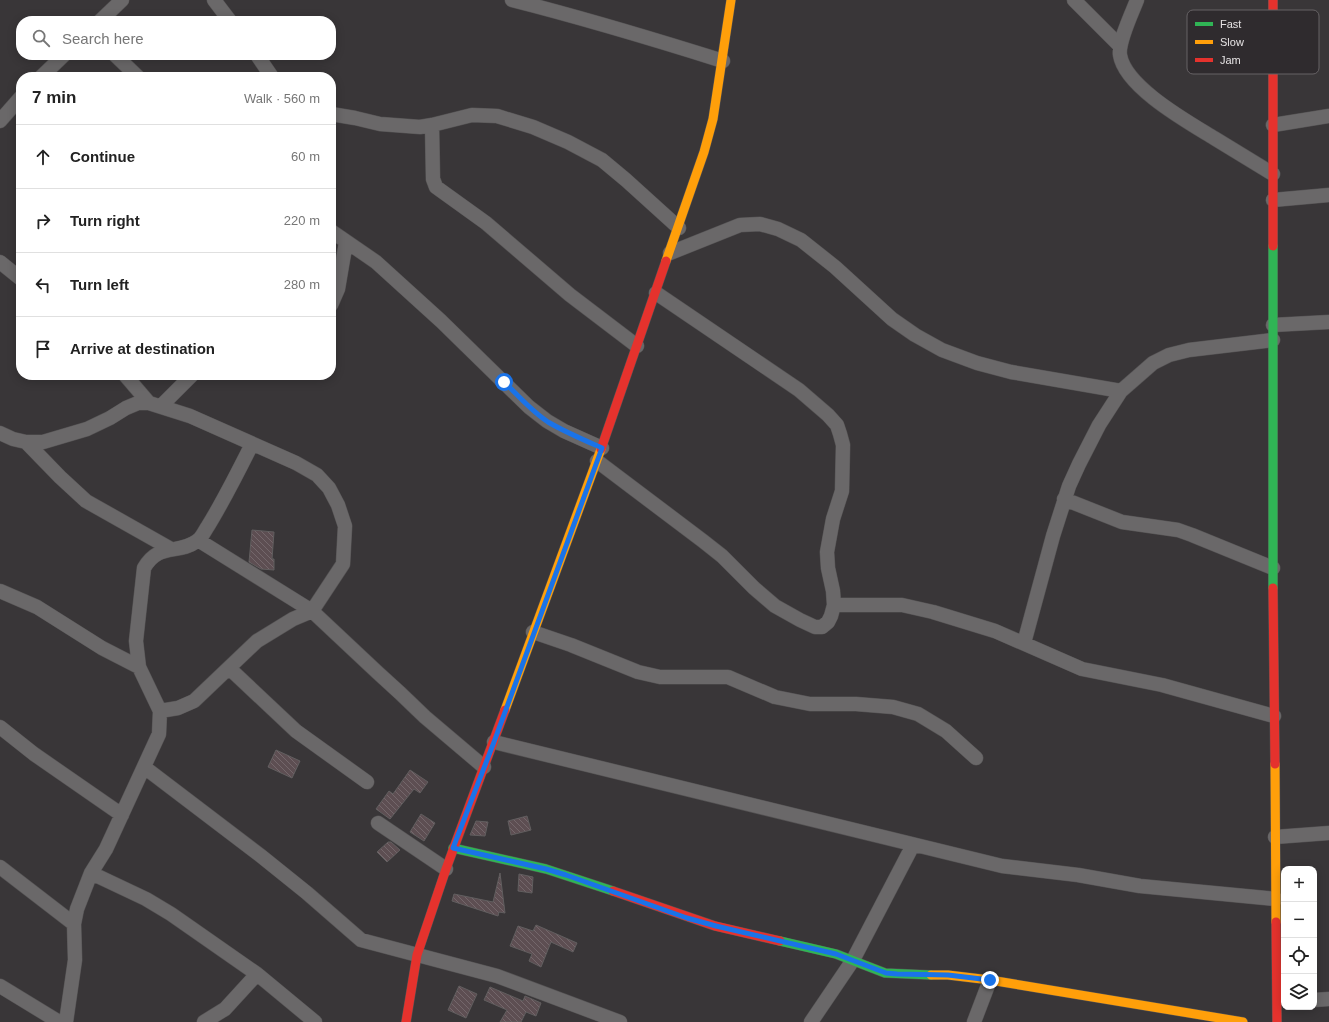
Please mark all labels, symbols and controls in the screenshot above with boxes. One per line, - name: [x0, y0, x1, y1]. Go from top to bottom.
- legend: [1187, 10, 1319, 74]
- search box: [16, 16, 336, 60]
- text: Fast: [1220, 18, 1241, 30]
- icon: search: [30, 27, 52, 49]
- text: Search here: [62, 30, 144, 47]
- text: Slow: [1220, 36, 1244, 48]
- text: Jam: [1220, 54, 1241, 66]
- text: 7 min: [32, 88, 76, 107]
- text: Walk · 560 m: [244, 91, 320, 106]
- icon: ahead: [32, 146, 54, 168]
- text: Continue: [70, 148, 135, 165]
- text: 60 m: [291, 149, 320, 164]
- icon: right: [32, 210, 54, 232]
- text: Turn right: [70, 212, 140, 229]
- text: 220 m: [284, 213, 320, 228]
- icon: left: [32, 274, 54, 296]
- text: Turn left: [70, 276, 129, 293]
- text: 280 m: [284, 277, 320, 292]
- icon: arrive: [32, 338, 54, 360]
- text: Arrive at destination: [70, 340, 215, 357]
- route start: [495, 373, 513, 391]
- map controls: [1281, 866, 1317, 1010]
- button: +: [1281, 866, 1317, 902]
- button: −: [1281, 902, 1317, 938]
- button: locate: [1281, 938, 1317, 974]
- route end: [981, 971, 999, 989]
- button: layers: [1281, 974, 1317, 1010]

